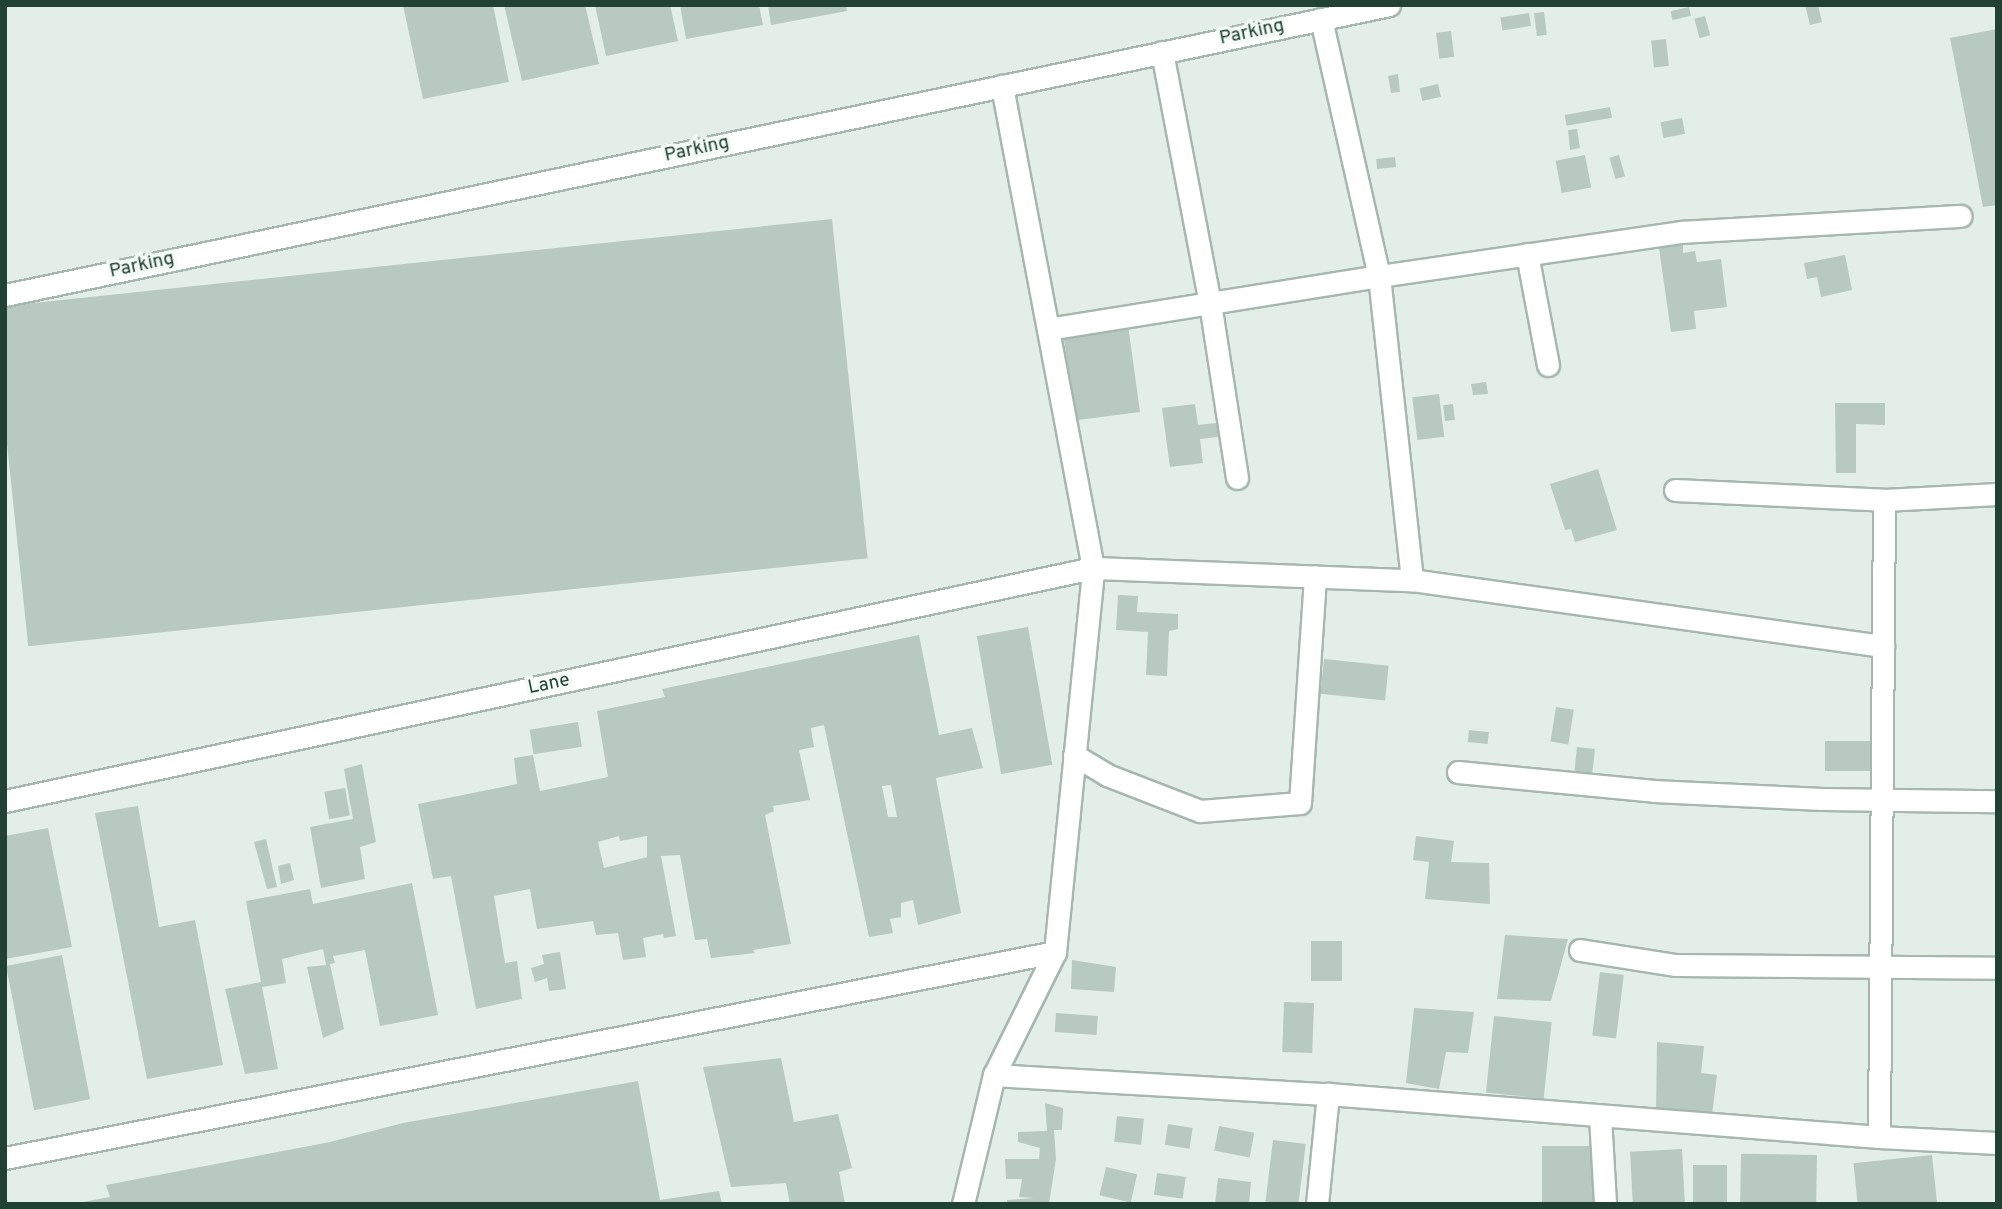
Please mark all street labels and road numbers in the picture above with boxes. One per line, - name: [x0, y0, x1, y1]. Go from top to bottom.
- street label: Parking: [1217, 15, 1287, 51]
- street label: Parking: [662, 132, 732, 168]
- street label: Parking: [107, 248, 177, 284]
- street label: Lane: [526, 669, 572, 701]

